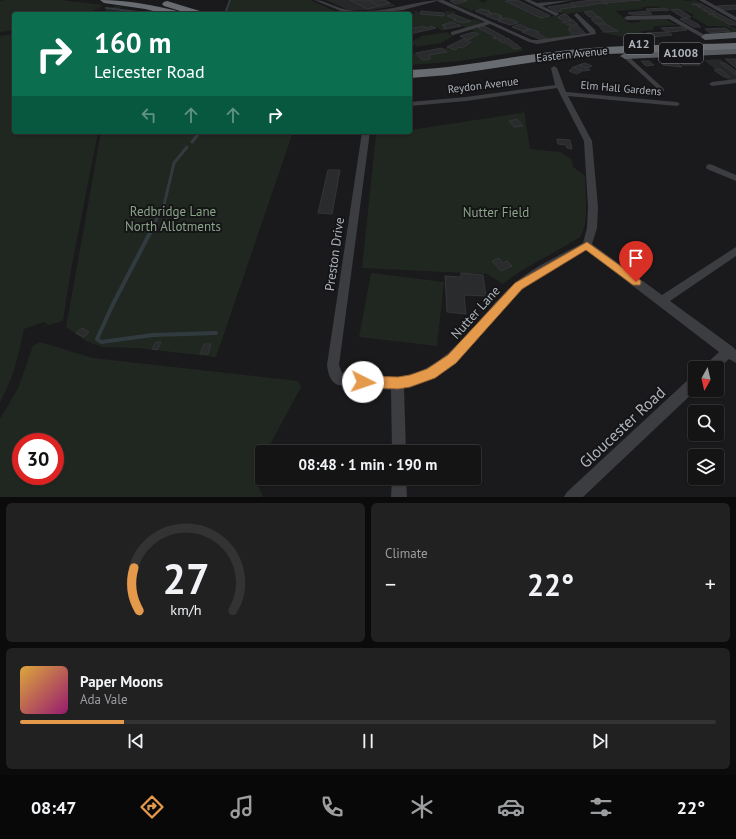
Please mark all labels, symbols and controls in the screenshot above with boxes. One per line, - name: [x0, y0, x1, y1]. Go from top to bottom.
- text: 160 m: [94, 24, 171, 61]
- icon: right: [28, 28, 80, 80]
- road number: A12: [624, 34, 654, 54]
- street label: Eastern Avenue: [536, 43, 609, 65]
- road number: A1008: [659, 43, 703, 63]
- text: Leicester Road: [94, 60, 205, 83]
- street label: Reydon Avenue: [447, 74, 520, 96]
- street label: Elm Hall Gardens: [580, 77, 662, 99]
- icon: left: [138, 104, 160, 126]
- icon: ahead: [180, 104, 202, 126]
- icon: ahead: [222, 104, 244, 126]
- icon: right: [264, 104, 286, 126]
- park label: Redbridge Lane North Allotments: [125, 203, 221, 235]
- park label: Nutter Field: [463, 204, 529, 221]
- street label: Preston Drive: [321, 216, 348, 292]
- pin: [619, 241, 653, 282]
- icon: arrive: [625, 247, 647, 269]
- street label: Nutter Lane: [447, 282, 504, 342]
- position arrow: [342, 361, 384, 403]
- north arrow: [688, 361, 724, 397]
- map controls: [688, 361, 724, 485]
- street label: Gloucester Road: [575, 382, 669, 472]
- button: search: [688, 405, 724, 441]
- speed limit sign: 30: [12, 433, 64, 485]
- button: layers: [688, 449, 724, 485]
- text: 08:48 · 1 min · 190 m: [299, 455, 437, 474]
- text: Climate: [385, 545, 428, 562]
- text: 27: [162, 551, 209, 604]
- text: 22°: [527, 565, 574, 604]
- text: −: [385, 570, 396, 598]
- text: +: [705, 570, 716, 598]
- text: km/h: [170, 599, 201, 618]
- text: Paper Moons: [80, 672, 163, 691]
- text: Ada Vale: [80, 691, 128, 708]
- icon: previous: [125, 730, 147, 752]
- icon: pause: [357, 730, 379, 752]
- icon: next: [589, 730, 611, 752]
- icon: directions: [138, 793, 166, 821]
- icon: music: [228, 793, 256, 821]
- icon: phone: [318, 793, 346, 821]
- icon: climate: [408, 793, 436, 821]
- icon: car: [497, 793, 525, 821]
- icon: filters: [587, 793, 615, 821]
- text: 08:47: [31, 796, 77, 819]
- text: 22°: [677, 796, 705, 819]

